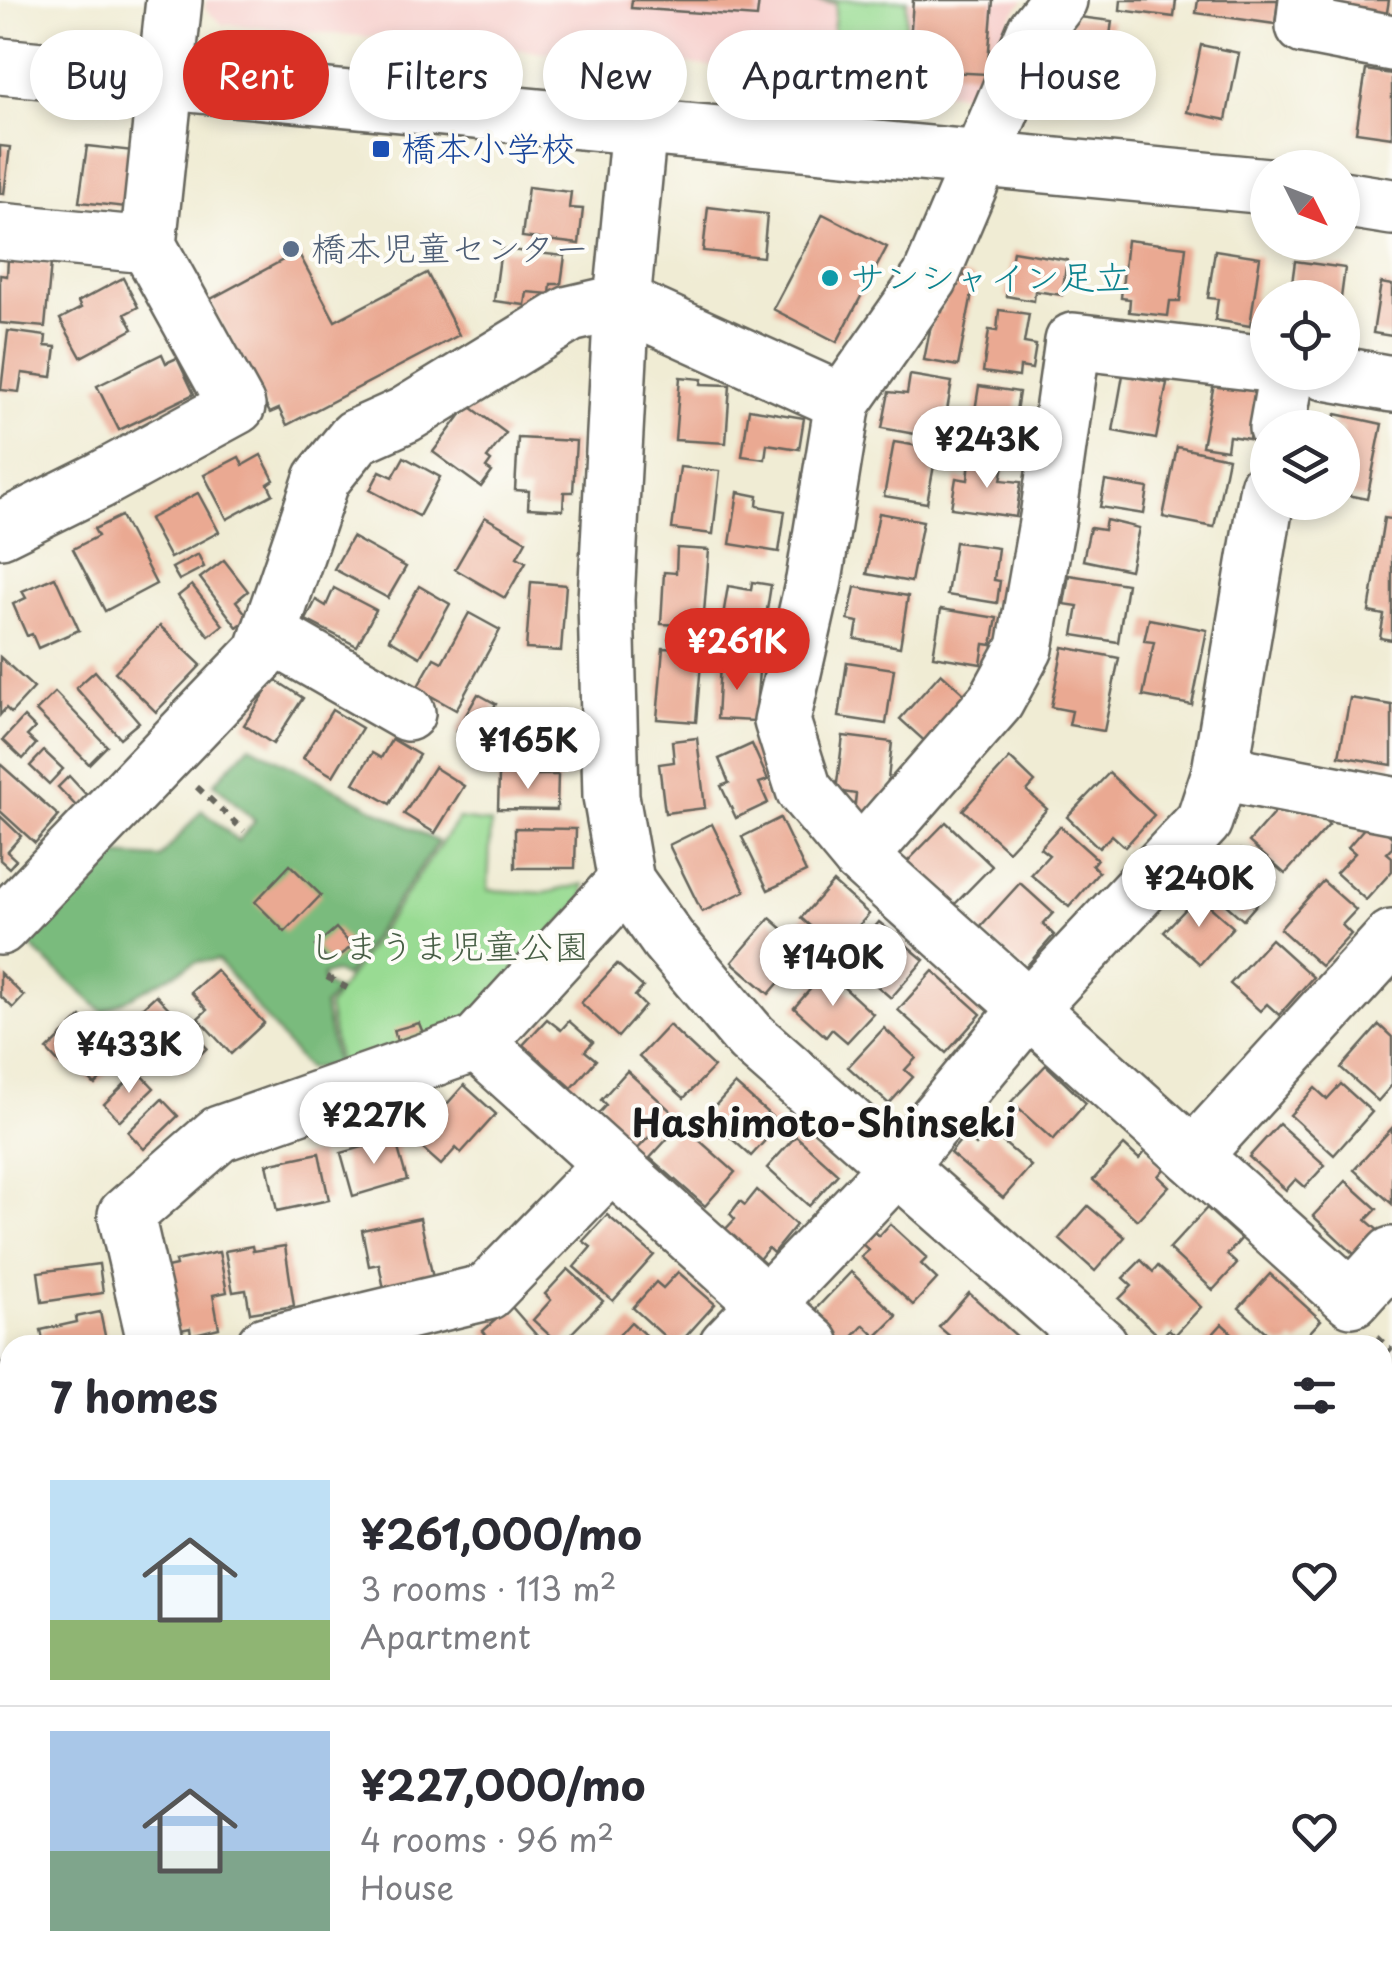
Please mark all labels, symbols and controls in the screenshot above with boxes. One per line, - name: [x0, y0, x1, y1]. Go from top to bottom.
- chip: Buy: [30, 30, 163, 120]
- chip: Rent: [183, 30, 329, 120]
- chip: Filters: [349, 30, 523, 120]
- chip: New: [543, 30, 687, 120]
- chip: Apartment: [707, 30, 964, 120]
- chip: House: [984, 30, 1156, 120]
- place label: 橋本小学校: [401, 120, 576, 173]
- marker: 橋本小学校: [370, 138, 392, 160]
- north arrow: [1250, 150, 1360, 260]
- map controls: [1250, 150, 1360, 520]
- place label: 橋本児童センター: [311, 220, 590, 273]
- marker: 橋本児童センター: [280, 238, 302, 260]
- place label: サンシャイン足立: [850, 249, 1130, 302]
- marker: サンシャイン足立: [819, 267, 841, 289]
- button: locate: [1250, 280, 1360, 390]
- pin: ¥243K: [917, 406, 1057, 491]
- button: layers: [1250, 410, 1360, 520]
- text: ¥243K: [934, 414, 1040, 462]
- pin: ¥261K: [667, 608, 807, 693]
- text: ¥261K: [687, 616, 787, 664]
- pin: ¥165K: [458, 707, 598, 792]
- text: ¥165K: [478, 715, 578, 763]
- pin: ¥240K: [1129, 845, 1269, 930]
- text: ¥240K: [1144, 853, 1254, 901]
- park label: しまうま児童公園: [309, 918, 589, 971]
- pin: ¥140K: [763, 924, 903, 1009]
- text: ¥140K: [782, 932, 884, 980]
- pin: ¥433K: [59, 1011, 199, 1096]
- text: ¥433K: [76, 1019, 182, 1067]
- pin: ¥227K: [304, 1082, 444, 1167]
- text: ¥227K: [321, 1090, 427, 1138]
- district label: Hashimoto-Shinseki: [632, 1093, 1016, 1150]
- text: 7 homes: [50, 1364, 218, 1427]
- icon: filters: [1287, 1368, 1342, 1423]
- text: ¥261,000/mo: [360, 1501, 642, 1564]
- icon: home: [130, 1520, 250, 1640]
- icon: heart: [1287, 1553, 1342, 1608]
- text: 3 rooms · 113 m²: [360, 1564, 617, 1612]
- text: Apartment: [360, 1612, 531, 1660]
- text: ¥227,000/mo: [360, 1752, 646, 1815]
- icon: home: [130, 1771, 250, 1891]
- icon: heart: [1287, 1804, 1342, 1859]
- text: 4 rooms · 96 m²: [360, 1815, 614, 1863]
- text: House: [360, 1863, 454, 1911]

